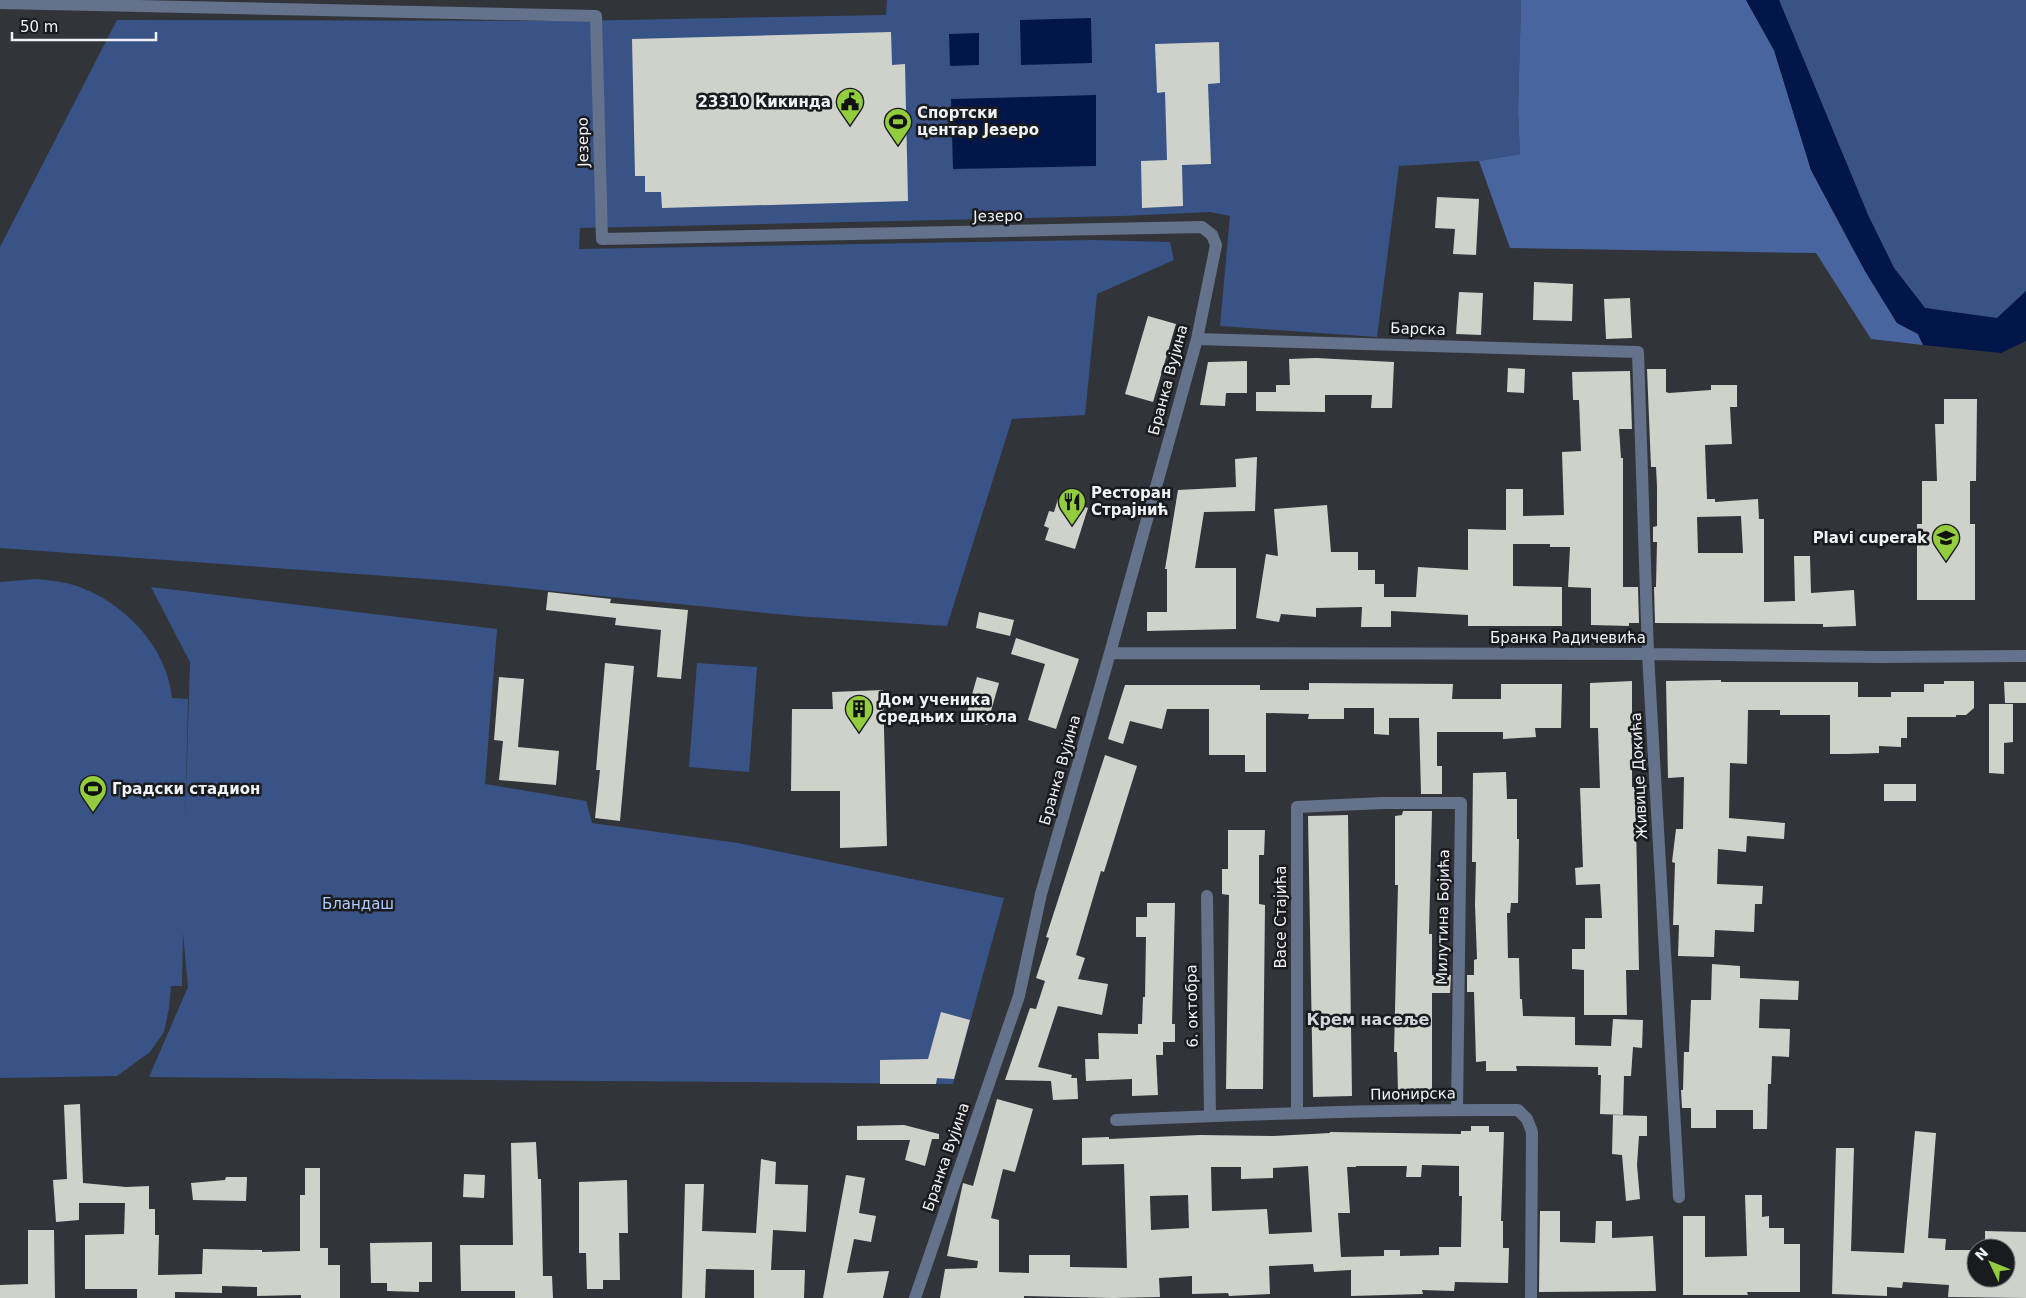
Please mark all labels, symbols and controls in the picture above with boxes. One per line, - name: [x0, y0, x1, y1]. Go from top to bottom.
- scale bar: [12, 10, 156, 42]
- text: 50 m: [20, 18, 58, 36]
- public building icon: 23310 Кикинда: [835, 87, 865, 126]
- place label: 23310 Кикинда: [698, 93, 831, 111]
- place label: Спортски центар Језеро: [917, 104, 1039, 139]
- sports icon: Спортски центар Језеро: [883, 107, 913, 146]
- street label: Језеро: [574, 117, 592, 168]
- street label: Језеро: [972, 207, 1023, 225]
- street label: Барска: [1390, 319, 1446, 339]
- street label: Бранка Вујина: [1145, 323, 1191, 437]
- place label: Ресторан Страјнић: [1091, 484, 1171, 519]
- restaurant icon: Ресторан Страјнић: [1057, 487, 1087, 526]
- school or university icon: Plavi cuperak: [1931, 523, 1961, 562]
- place label: Plavi cuperak: [1813, 529, 1928, 547]
- street label: Бранка Радичевића: [1490, 629, 1646, 647]
- place label: Дом ученика средњих школа: [878, 691, 1017, 726]
- building icon: Дом ученика средњих школа: [844, 694, 874, 733]
- street label: Живице Докића: [1627, 712, 1651, 840]
- street label: Бранка Вујина: [1036, 713, 1084, 827]
- sports icon: Градски стадион: [78, 774, 108, 813]
- place label: Градски стадион: [112, 780, 260, 798]
- street label: Милутина Бојића: [1433, 849, 1453, 985]
- street label: Васе Стајића: [1272, 865, 1290, 969]
- park label: Бландаш: [322, 895, 394, 913]
- street label: 6. октобра: [1182, 964, 1202, 1048]
- district label: Крем насеље: [1307, 1010, 1430, 1029]
- street label: Пионирска: [1370, 1084, 1456, 1104]
- street label: Бранка Вујина: [919, 1100, 973, 1214]
- north arrow: [1966, 1238, 2016, 1288]
- text: N: [1972, 1244, 1991, 1264]

